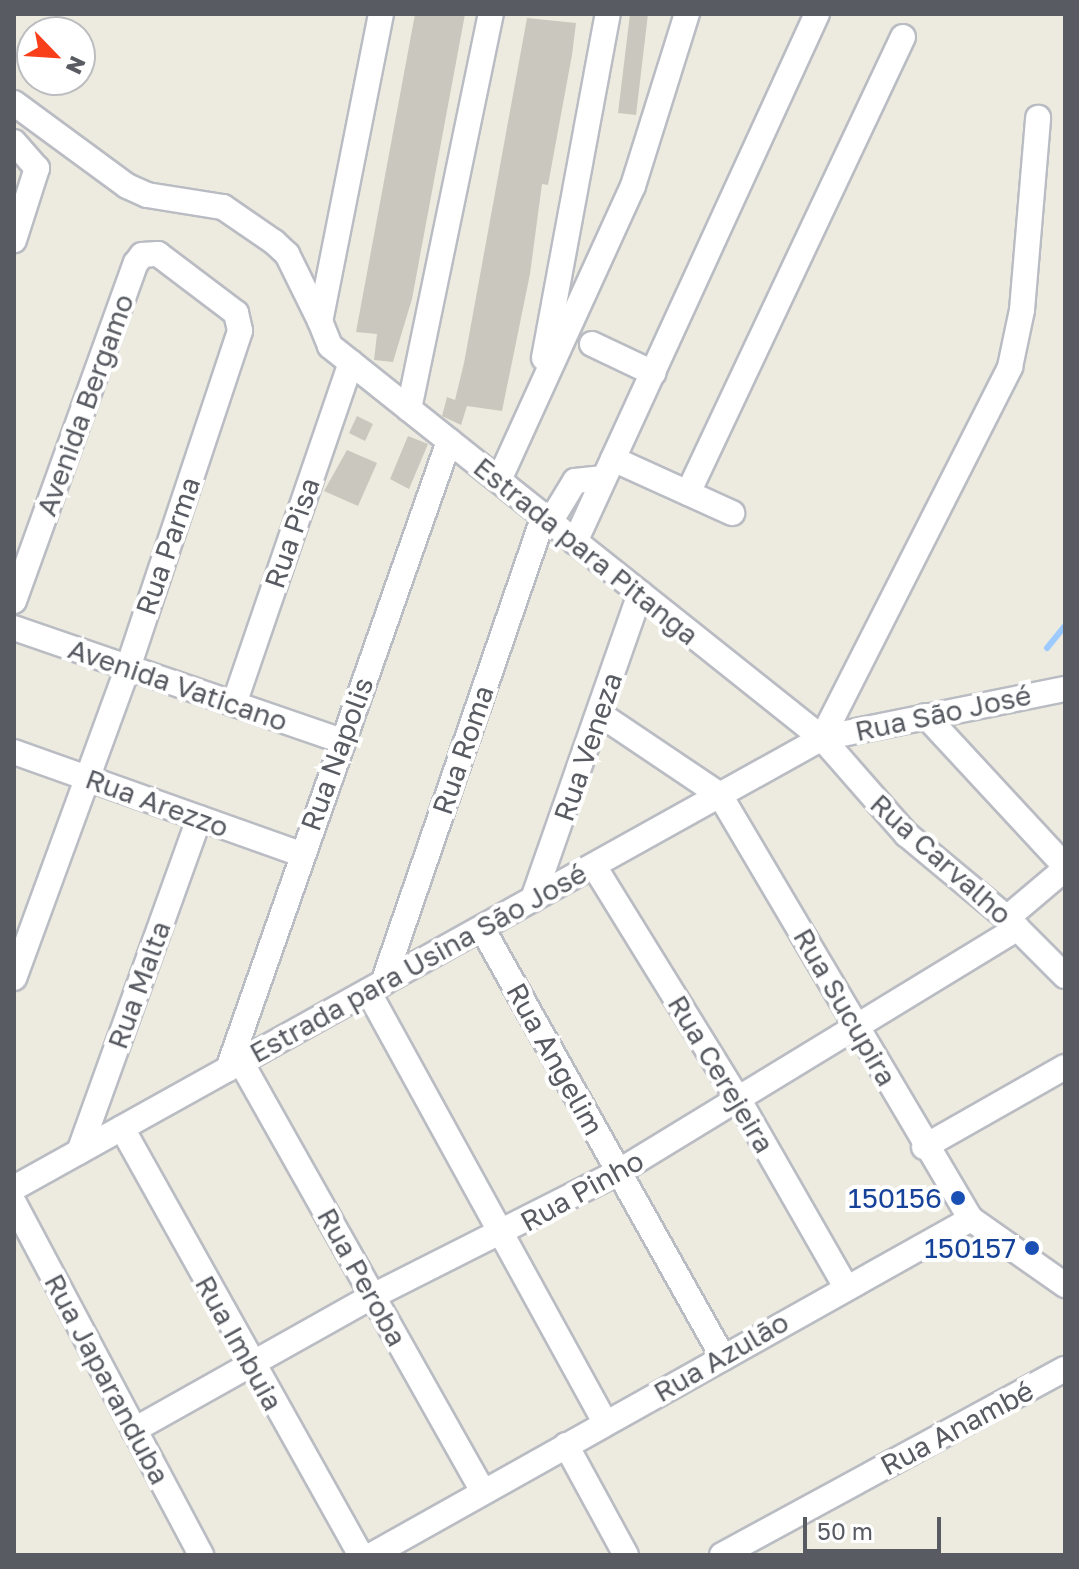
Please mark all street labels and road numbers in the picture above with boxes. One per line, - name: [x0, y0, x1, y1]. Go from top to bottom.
- street label: Avenida Bergamo: [29, 290, 141, 520]
- street label: Estrada para Pitanga: [467, 450, 705, 652]
- street label: Rua Parma: [129, 473, 207, 619]
- street label: Rua Pisa: [257, 473, 327, 593]
- street label: Avenida Vaticano: [64, 632, 292, 738]
- street label: Rua Veneza: [547, 668, 629, 826]
- street label: Rua Napolis: [294, 673, 380, 835]
- street label: Rua São José: [852, 678, 1034, 748]
- street label: Rua Roma: [425, 681, 501, 819]
- street label: Rua Arezzo: [81, 762, 233, 844]
- street label: Rua Carvalho: [863, 787, 1019, 931]
- street label: Estrada para Usina São José: [244, 856, 592, 1070]
- street label: Rua Malta: [100, 917, 178, 1053]
- street label: Rua Sucupira: [786, 922, 904, 1092]
- street label: Rua Angelim: [499, 977, 611, 1141]
- street label: Rua Cerejeira: [661, 989, 781, 1159]
- street label: Rua Pinho: [515, 1144, 649, 1238]
- street label: Rua Peroba: [310, 1202, 414, 1352]
- street label: Rua Japaranduba: [37, 1268, 177, 1490]
- street label: Rua Imbuia: [188, 1270, 290, 1416]
- street label: Rua Azulão: [648, 1305, 794, 1409]
- street label: Rua Anambé: [875, 1374, 1039, 1482]

